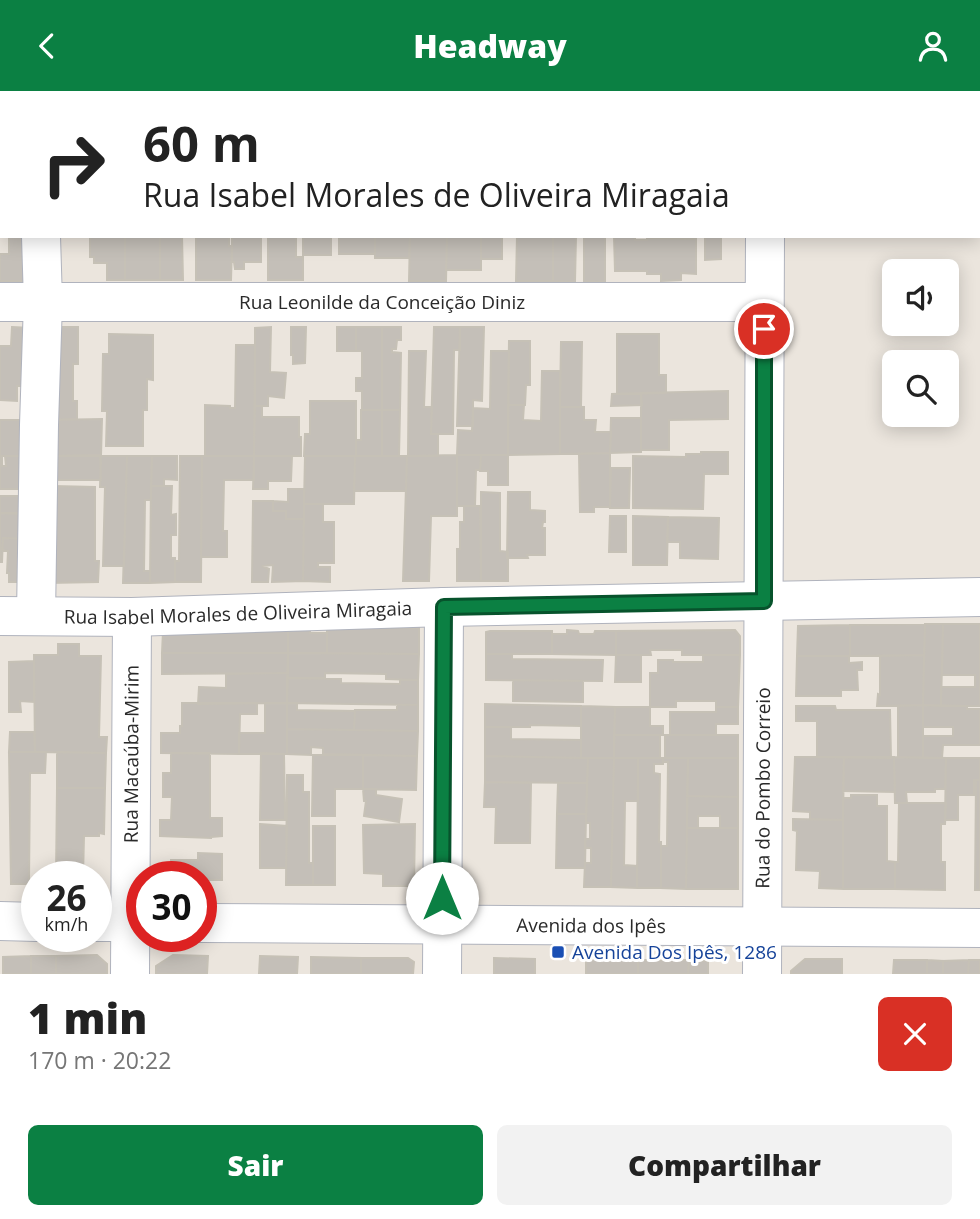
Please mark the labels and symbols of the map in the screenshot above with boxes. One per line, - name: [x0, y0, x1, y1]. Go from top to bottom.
- street label: Rua Leonilde da Conceição Diniz: [239, 289, 525, 315]
- pin: [734, 299, 794, 359]
- street label: Rua Isabel Morales de Oliveira Miragaia: [64, 595, 413, 630]
- street label: Rua Macaúba-Mirim: [118, 665, 145, 843]
- street label: Rua do Pombo Correio: [749, 687, 776, 889]
- speed limit sign: 30: [126, 861, 217, 952]
- position arrow: [405, 861, 479, 935]
- street label: Avenida dos Ipês: [516, 912, 666, 939]
- place label: Avenida Dos Ipês, 1286: [572, 939, 777, 965]
- marker: Avenida Dos Ipês, 1286: [550, 944, 566, 960]

